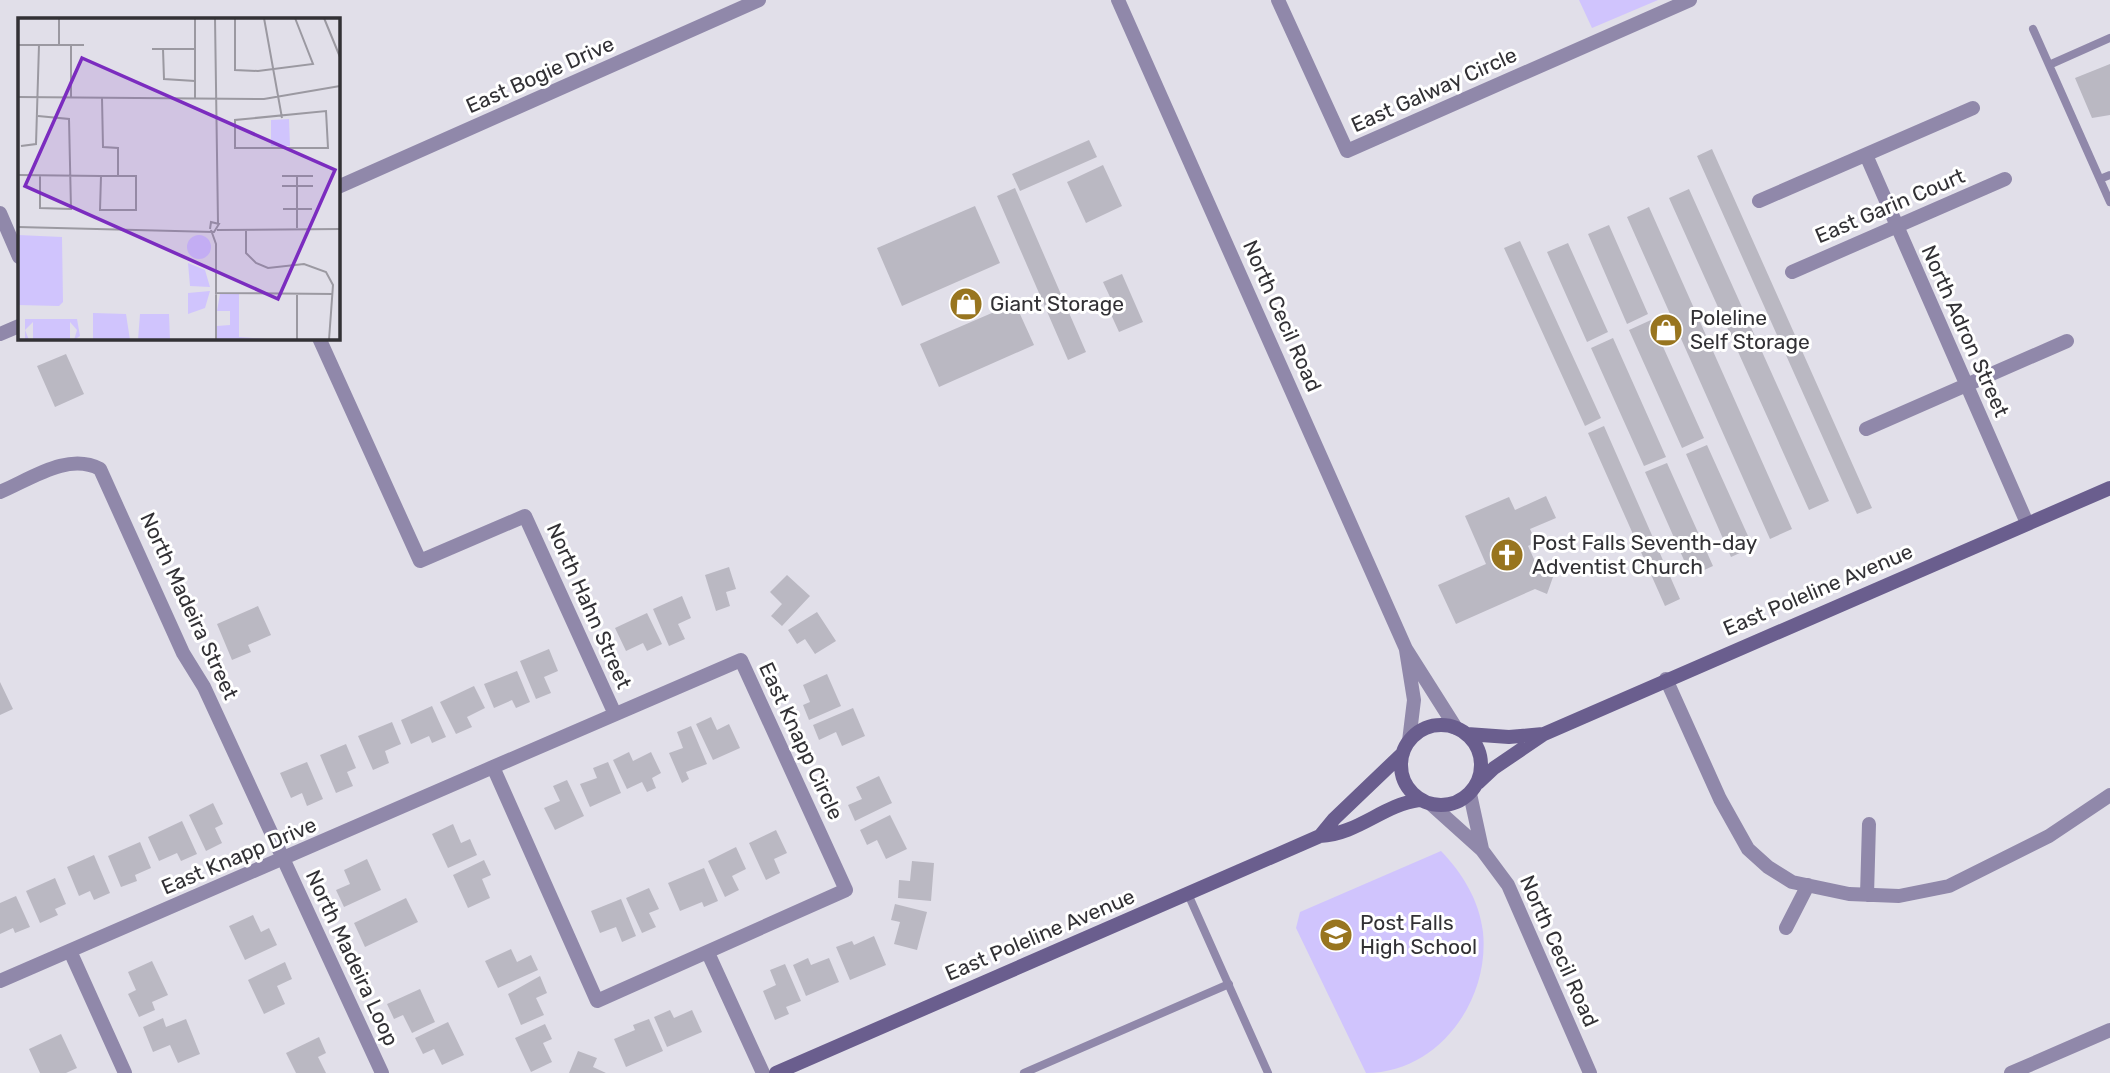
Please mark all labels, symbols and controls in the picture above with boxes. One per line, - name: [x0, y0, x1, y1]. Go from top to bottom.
- inset map: [18, 18, 340, 340]
- street label: East Bogie Drive: [462, 31, 618, 118]
- street label: East Galway Circle: [1347, 42, 1521, 137]
- street label: East Garin Court: [1811, 163, 1968, 248]
- street label: North Cecil Road: [1238, 236, 1327, 395]
- street label: North Adron Street: [1916, 241, 2015, 420]
- shop icon: Giant Storage: [947, 285, 985, 323]
- place label: Giant Storage: [990, 291, 1124, 316]
- place label: Poleline Self Storage: [1690, 305, 1810, 354]
- shop icon: Poleline Self Storage: [1647, 311, 1685, 349]
- street label: North Madeira Street: [135, 508, 244, 703]
- street label: North Hahn Street: [542, 519, 637, 693]
- place label: Post Falls Seventh-day Adventist Church: [1532, 530, 1758, 579]
- church icon: Post Falls Seventh-day Adventist Church: [1488, 536, 1526, 574]
- street label: East Poleline Avenue: [1719, 538, 1916, 641]
- street label: East Knapp Circle: [754, 658, 849, 823]
- street label: East Knapp Drive: [158, 812, 320, 899]
- street label: North Madeira Loop: [301, 866, 404, 1050]
- street label: North Cecil Road: [1515, 871, 1604, 1030]
- street label: East Poleline Avenue: [941, 883, 1138, 986]
- place label: Post Falls High School: [1360, 910, 1477, 959]
- school or university icon: Post Falls High School: [1317, 916, 1355, 954]

